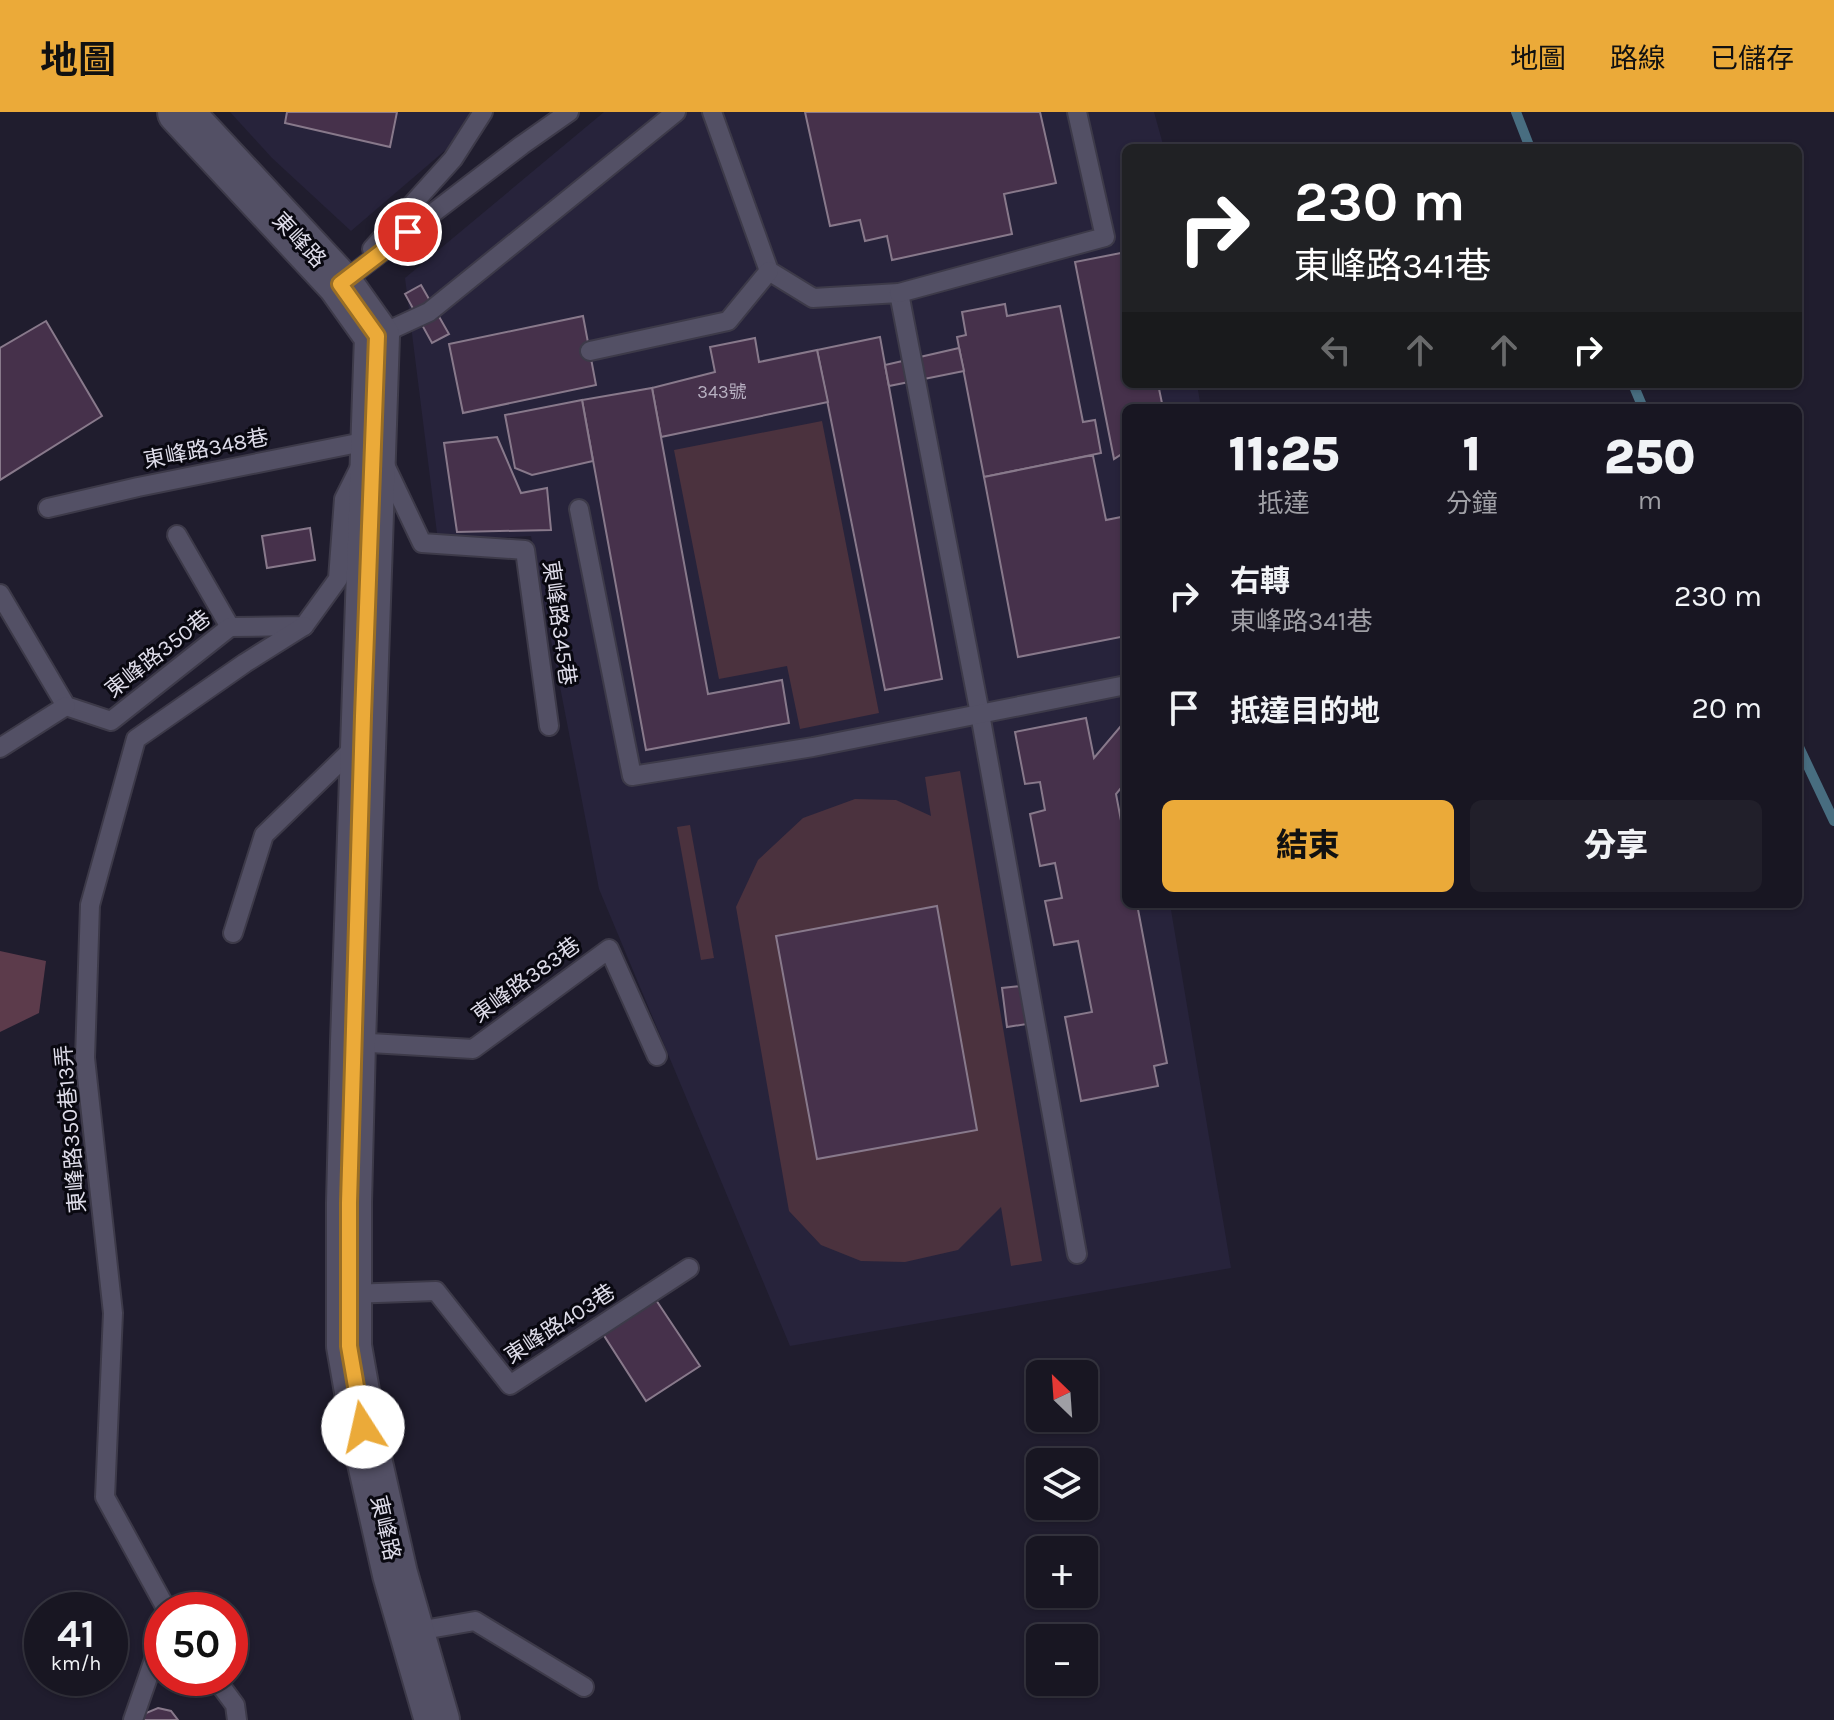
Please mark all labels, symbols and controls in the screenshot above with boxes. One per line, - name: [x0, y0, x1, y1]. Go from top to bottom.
- text: 地圖: [40, 38, 116, 83]
- text: 地圖: [1510, 42, 1566, 75]
- text: 路線: [1610, 42, 1666, 75]
- text: 已儲存: [1710, 42, 1794, 75]
- text: 230 m: [1294, 169, 1465, 234]
- icon: right: [1162, 176, 1266, 280]
- pin: [374, 198, 442, 266]
- street label: 東峰路: [267, 207, 331, 273]
- icon: arrive: [386, 210, 430, 254]
- text: 東峰路341巷: [1294, 245, 1491, 287]
- icon: left: [1314, 328, 1358, 372]
- icon: ahead: [1398, 328, 1442, 372]
- icon: ahead: [1482, 328, 1526, 372]
- icon: right: [1566, 328, 1610, 372]
- house number: 343號: [697, 381, 747, 403]
- street label: 東峰路348巷: [141, 424, 271, 474]
- text: 11:25: [1228, 426, 1339, 482]
- text: 1: [1462, 426, 1481, 482]
- text: 250: [1604, 429, 1696, 485]
- text: m: [1638, 485, 1662, 516]
- text: 抵達: [1258, 488, 1310, 519]
- text: 分鐘: [1446, 488, 1498, 519]
- street label: 東峰路345巷: [537, 559, 581, 687]
- text: 右轉: [1230, 563, 1290, 599]
- icon: right: [1162, 574, 1206, 618]
- text: 230 m: [1674, 578, 1762, 614]
- street label: 東峰路350巷: [100, 605, 216, 703]
- text: 東峰路341巷: [1230, 606, 1372, 637]
- icon: arrive: [1162, 686, 1206, 730]
- text: 20 m: [1692, 690, 1762, 726]
- text: 抵達目的地: [1230, 693, 1380, 729]
- button: 結束: [1162, 800, 1454, 892]
- button: 分享: [1470, 800, 1762, 892]
- street label: 東峰路383巷: [467, 932, 585, 1028]
- street label: 東峰路350巷13弄: [51, 1044, 91, 1214]
- street label: 東峰路403巷: [500, 1279, 620, 1369]
- north arrow: [1026, 1360, 1098, 1432]
- map controls: [1026, 1360, 1098, 1696]
- position arrow: [321, 1385, 405, 1469]
- button: layers: [1026, 1448, 1098, 1520]
- street label: 東峰路: [365, 1493, 405, 1563]
- button: +: [1026, 1536, 1098, 1608]
- speed limit sign: 50: [144, 1592, 248, 1696]
- text: 41: [57, 1610, 95, 1657]
- button: −: [1026, 1624, 1098, 1696]
- text: km/h: [51, 1652, 101, 1675]

